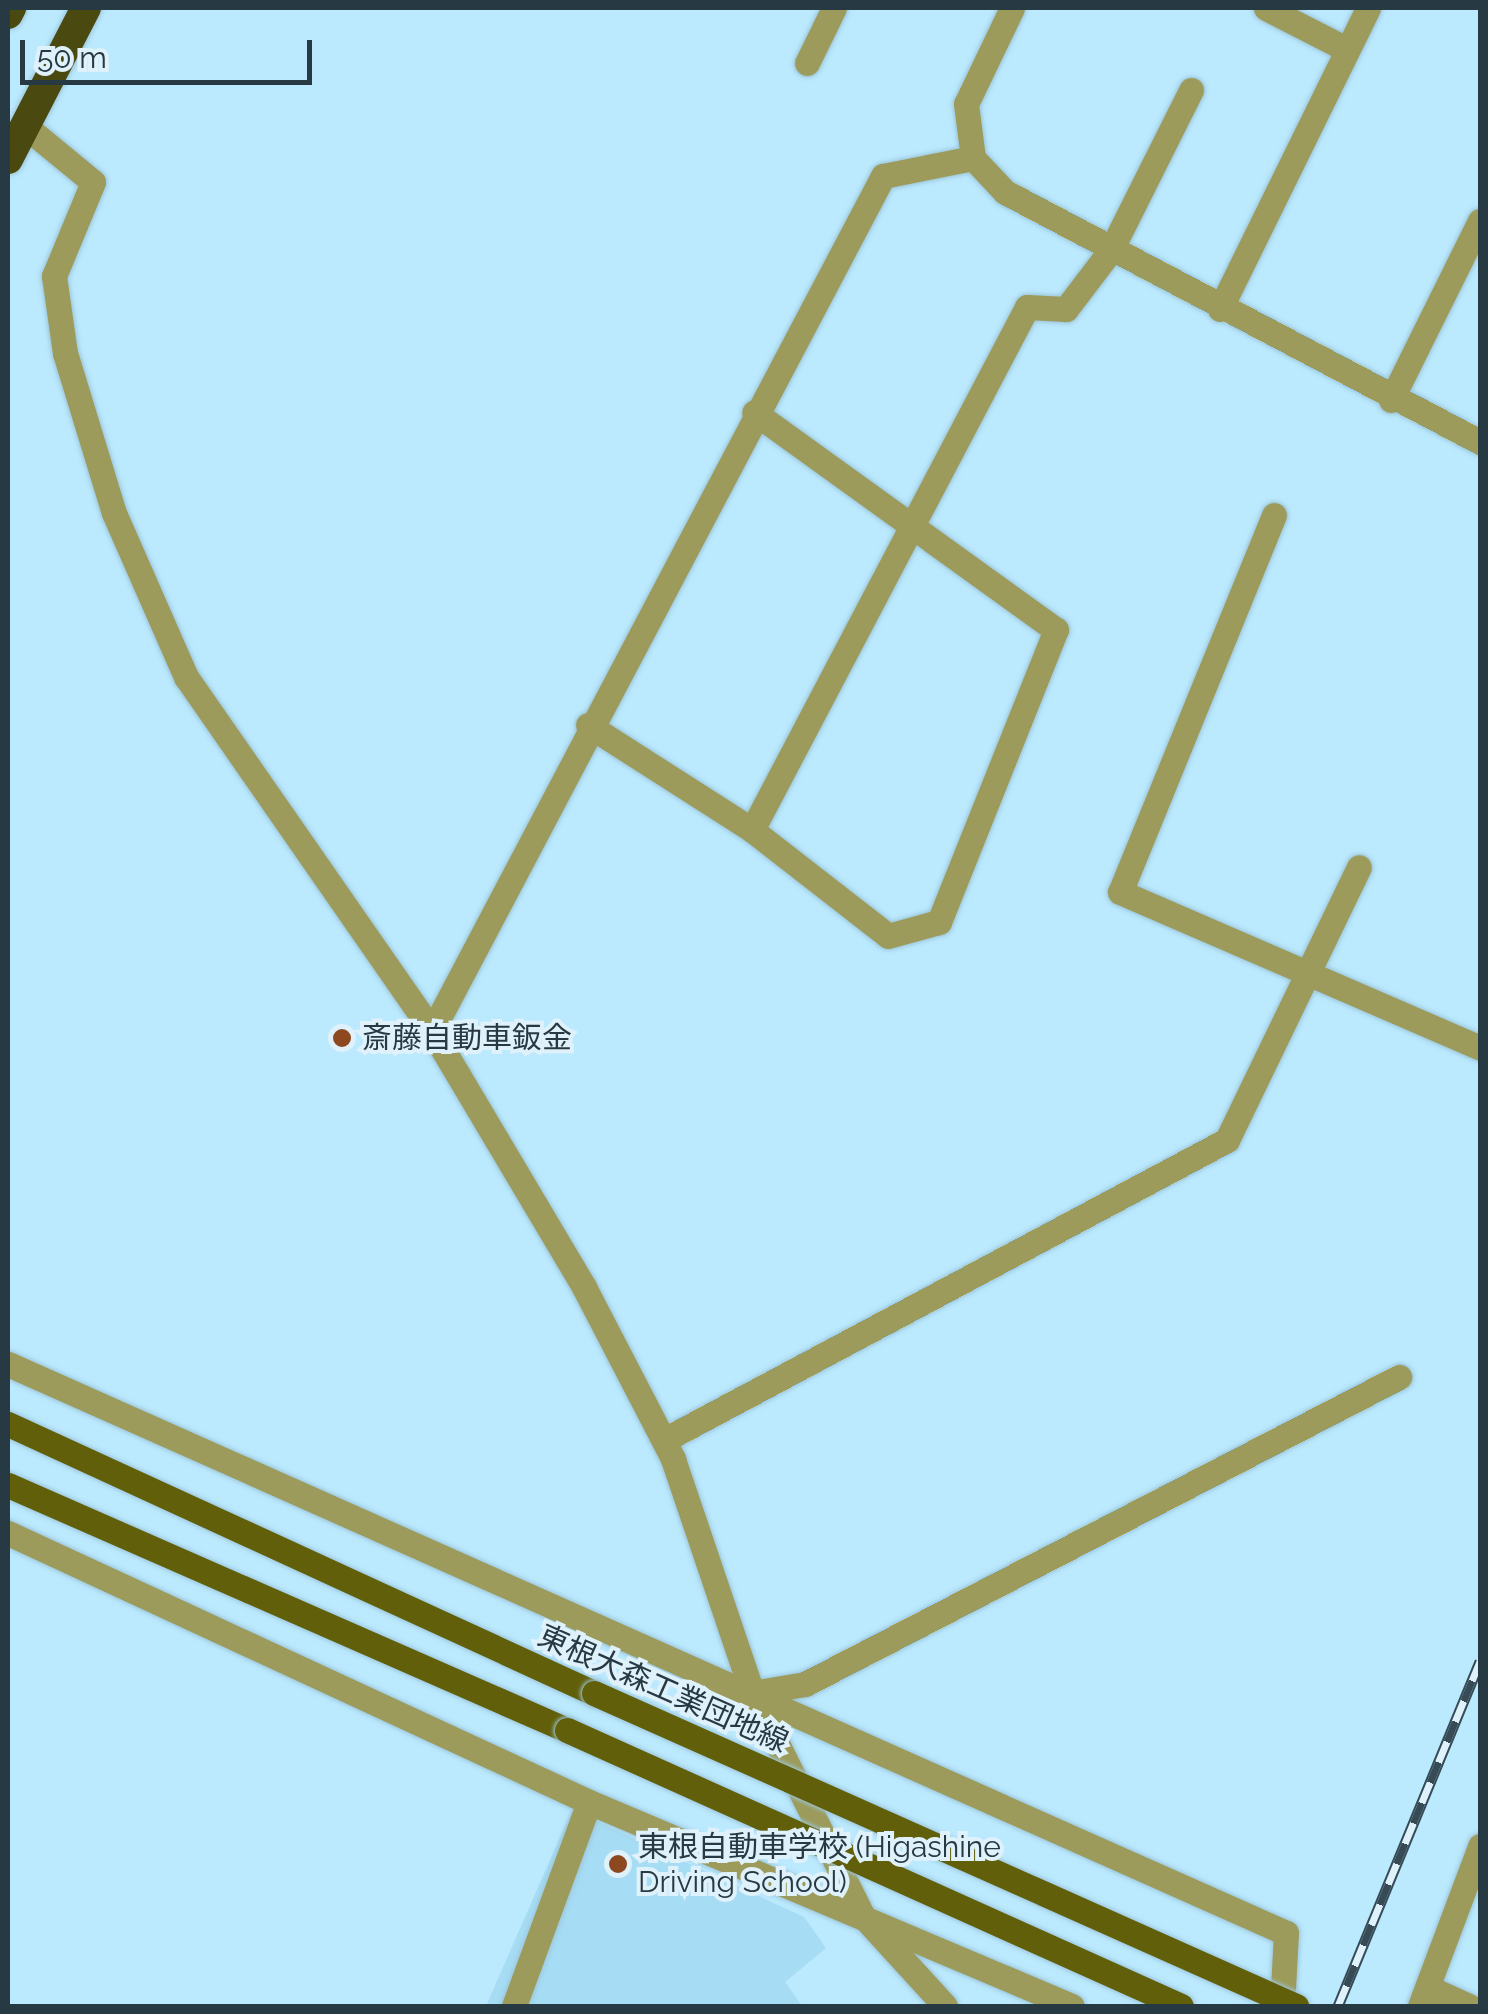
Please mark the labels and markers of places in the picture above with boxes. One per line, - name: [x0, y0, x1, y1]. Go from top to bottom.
- place label: 斎藤自動車鈑金: [362, 1020, 572, 1056]
- marker: 斎藤自動車鈑金: [331, 1027, 353, 1049]
- place label: 東根自動車学校 (Higashine Driving School): [638, 1829, 1001, 1900]
- marker: 東根自動車学校 (Higashine Driving School): [607, 1853, 629, 1875]

